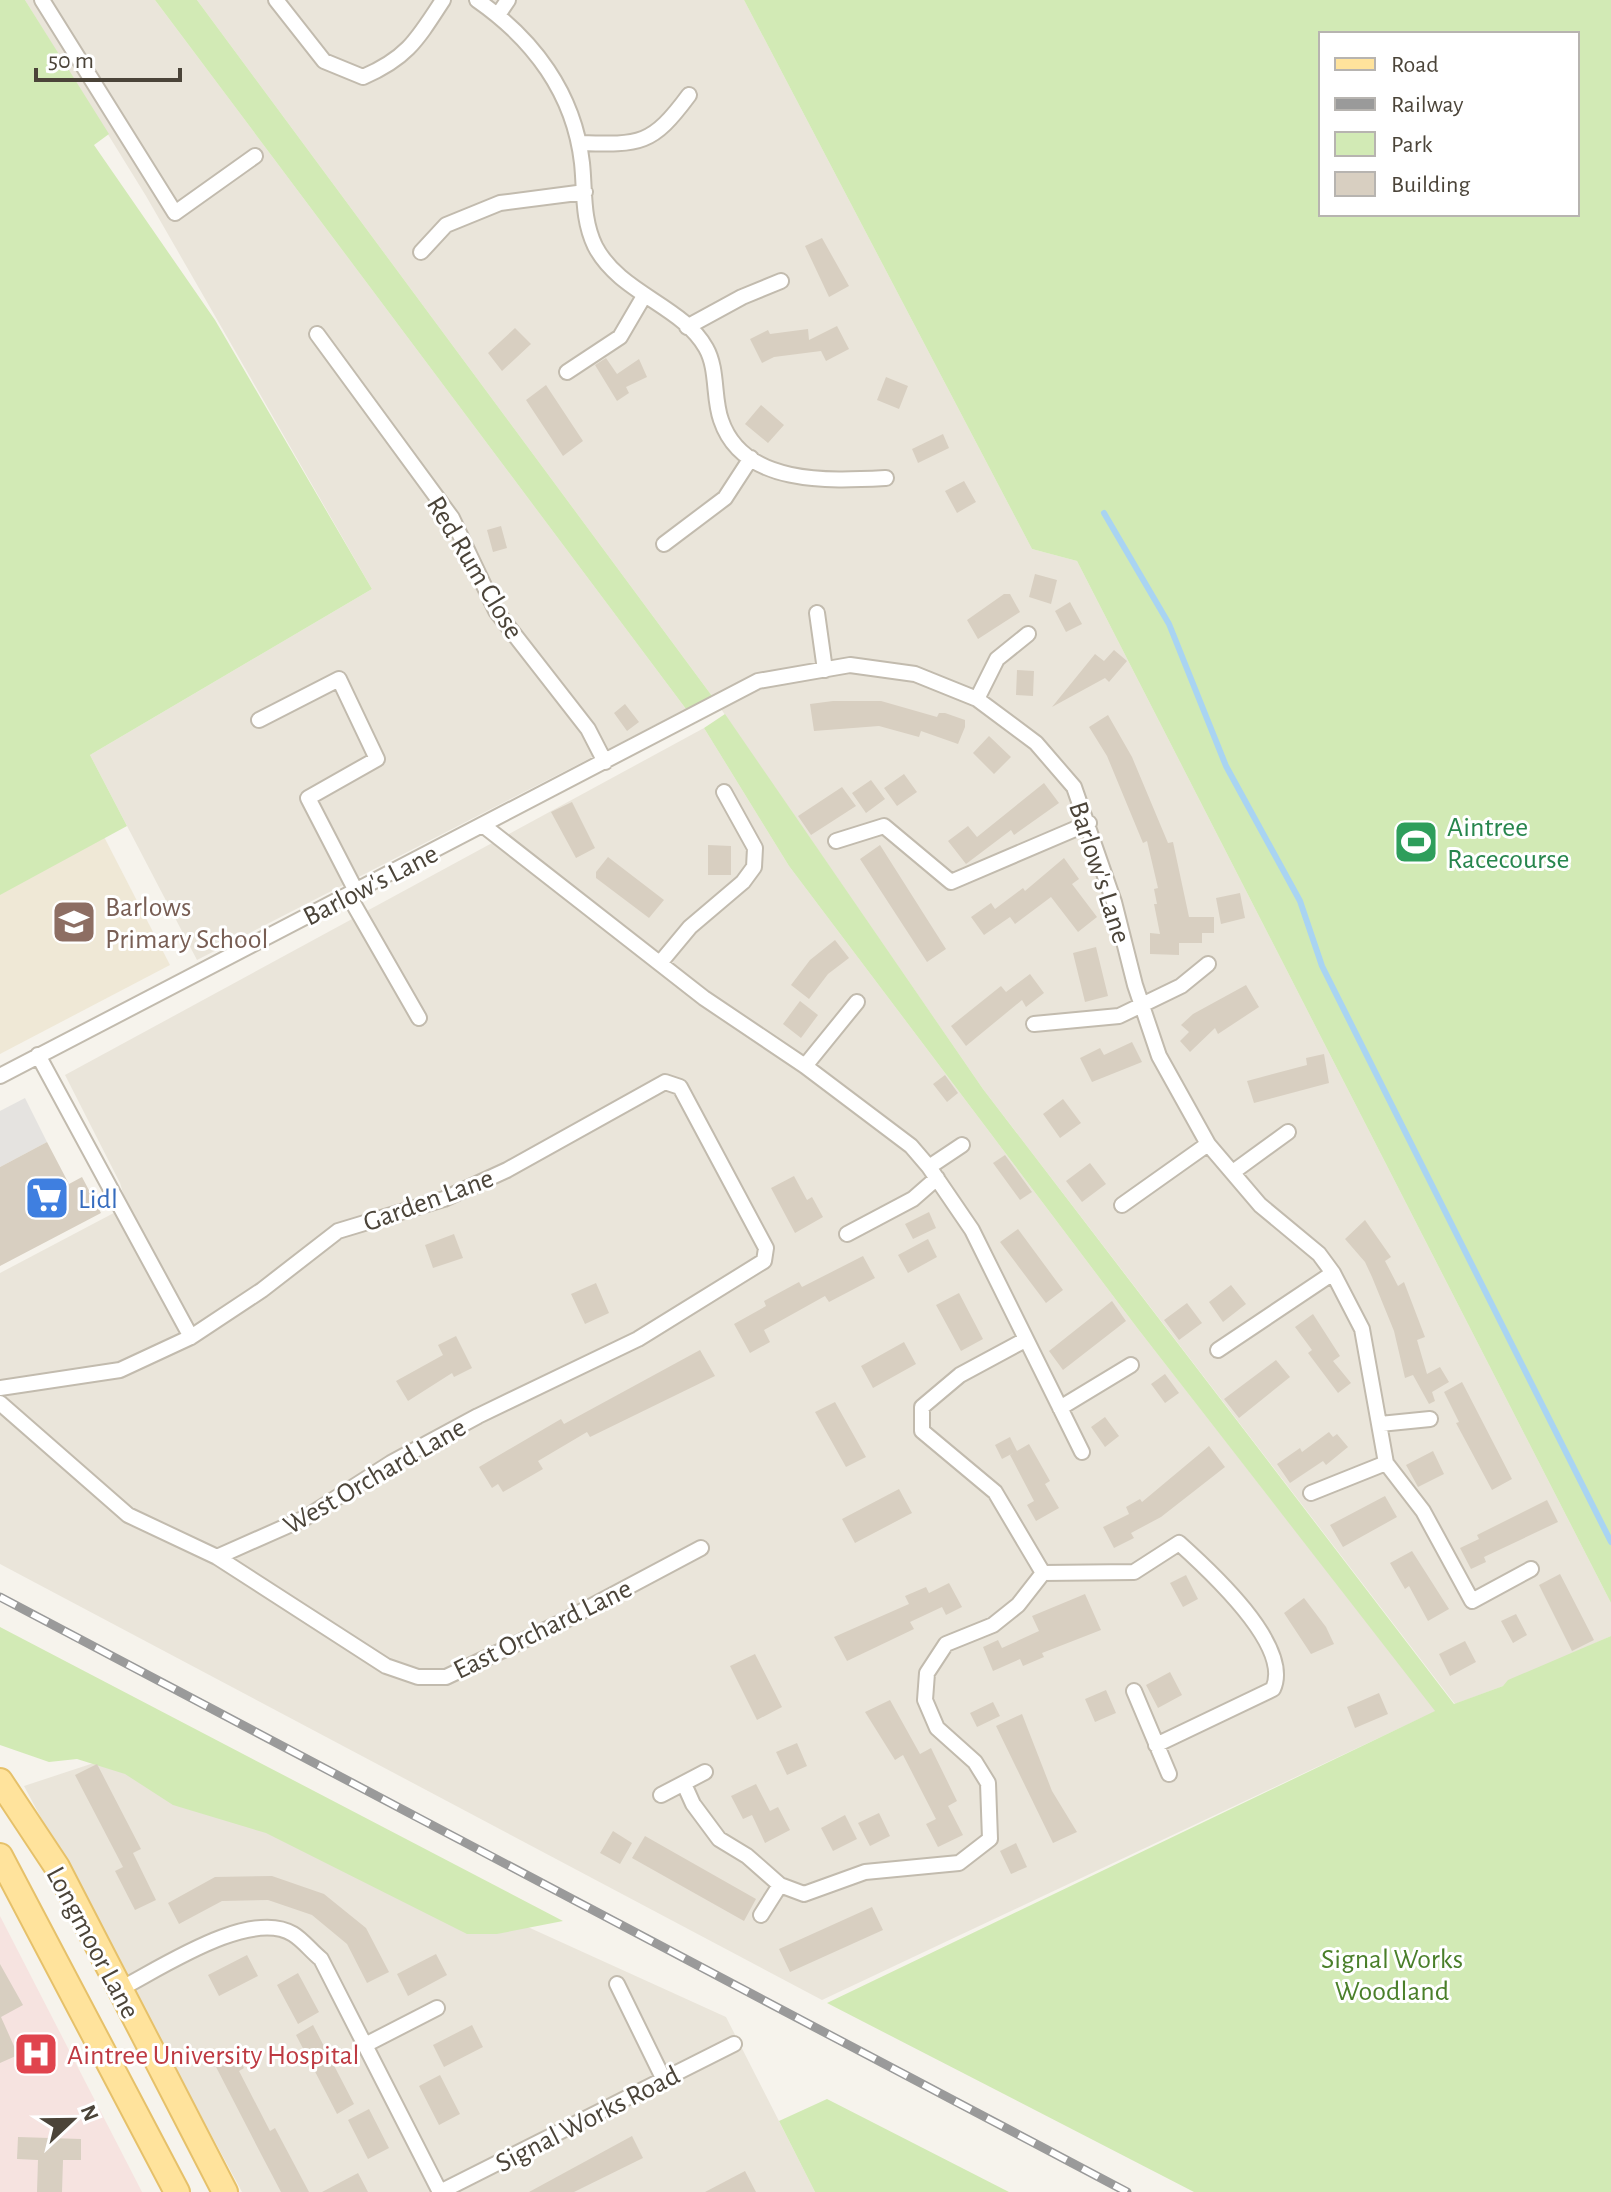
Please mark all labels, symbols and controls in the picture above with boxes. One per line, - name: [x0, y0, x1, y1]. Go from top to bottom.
- scale bar: [36, 32, 180, 82]
- legend: [1319, 32, 1579, 216]
- text: 50 m: [48, 49, 94, 73]
- text: Road: [1391, 53, 1439, 77]
- text: Railway: [1391, 93, 1463, 117]
- text: Park: [1391, 133, 1432, 157]
- text: Building: [1391, 173, 1470, 197]
- street label: Red Rum Close: [421, 492, 528, 644]
- street label: Barlow's Lane: [1063, 798, 1135, 947]
- place label: Aintree Racecourse: [1447, 814, 1569, 874]
- sports icon: Aintree Racecourse: [1392, 818, 1440, 866]
- street label: Barlow's Lane: [299, 840, 443, 932]
- place label: Barlows Primary School: [105, 894, 268, 954]
- school or university icon: Barlows Primary School: [50, 898, 98, 946]
- street label: Garden Lane: [360, 1164, 498, 1237]
- supermarket icon: Lidl: [23, 1174, 71, 1222]
- place label: Lidl: [78, 1186, 118, 1214]
- street label: West Orchard Lane: [279, 1413, 471, 1540]
- street label: East Orchard Lane: [449, 1575, 636, 1685]
- street label: Longmoor Lane: [40, 1862, 144, 2024]
- park label: Signal Works Woodland: [1321, 1946, 1463, 2006]
- hospital icon: Aintree University Hospital: [12, 2030, 60, 2078]
- place label: Aintree University Hospital: [67, 2042, 360, 2070]
- street label: Signal Works Road: [491, 2061, 684, 2178]
- north arrow: [32, 2080, 112, 2160]
- text: N: [77, 2102, 103, 2124]

